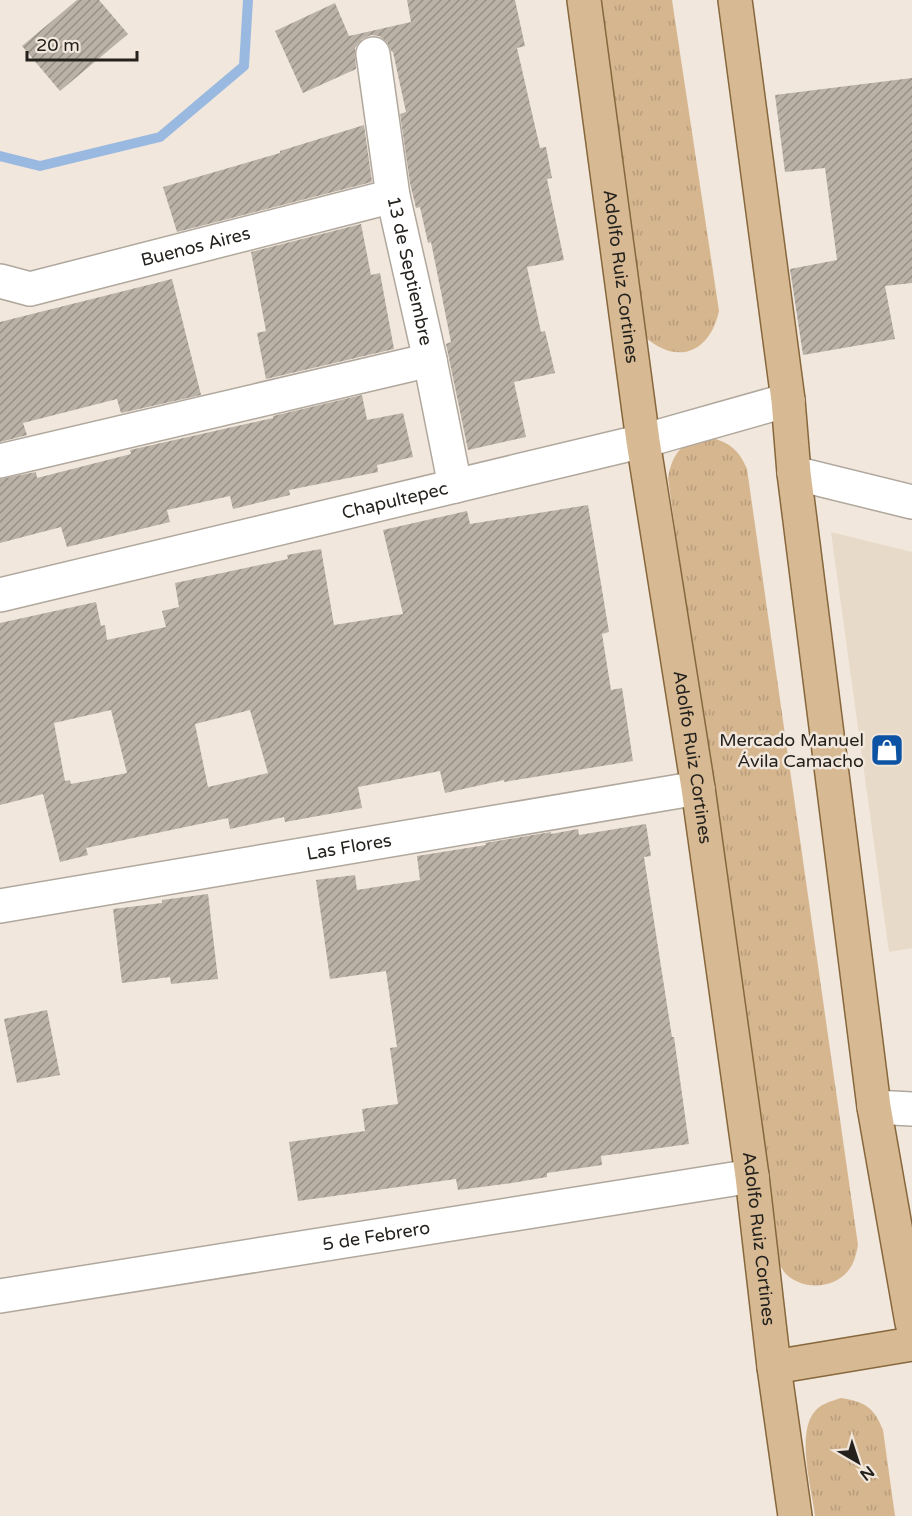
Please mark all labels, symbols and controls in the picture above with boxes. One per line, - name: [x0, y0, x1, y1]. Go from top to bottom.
- scale bar: [27, 24, 136, 62]
- text: 20 m: [36, 34, 80, 56]
- street label: Adolfo Ruiz Cortines: [598, 188, 644, 365]
- street label: 13 de Septiembre: [382, 194, 437, 347]
- street label: Buenos Aires: [139, 222, 253, 271]
- street label: Chapultepec: [339, 477, 450, 524]
- street label: Adolfo Ruiz Cortines: [669, 669, 717, 845]
- place label: Mercado Manuel Ávila Camacho: [719, 729, 864, 772]
- shop icon: Mercado Manuel Ávila Camacho: [869, 732, 905, 768]
- street label: Las Flores: [305, 829, 393, 865]
- street label: Adolfo Ruiz Cortines: [738, 1150, 780, 1327]
- street label: 5 de Febrero: [321, 1217, 432, 1255]
- north arrow: [828, 1432, 888, 1492]
- text: N: [856, 1461, 878, 1485]

